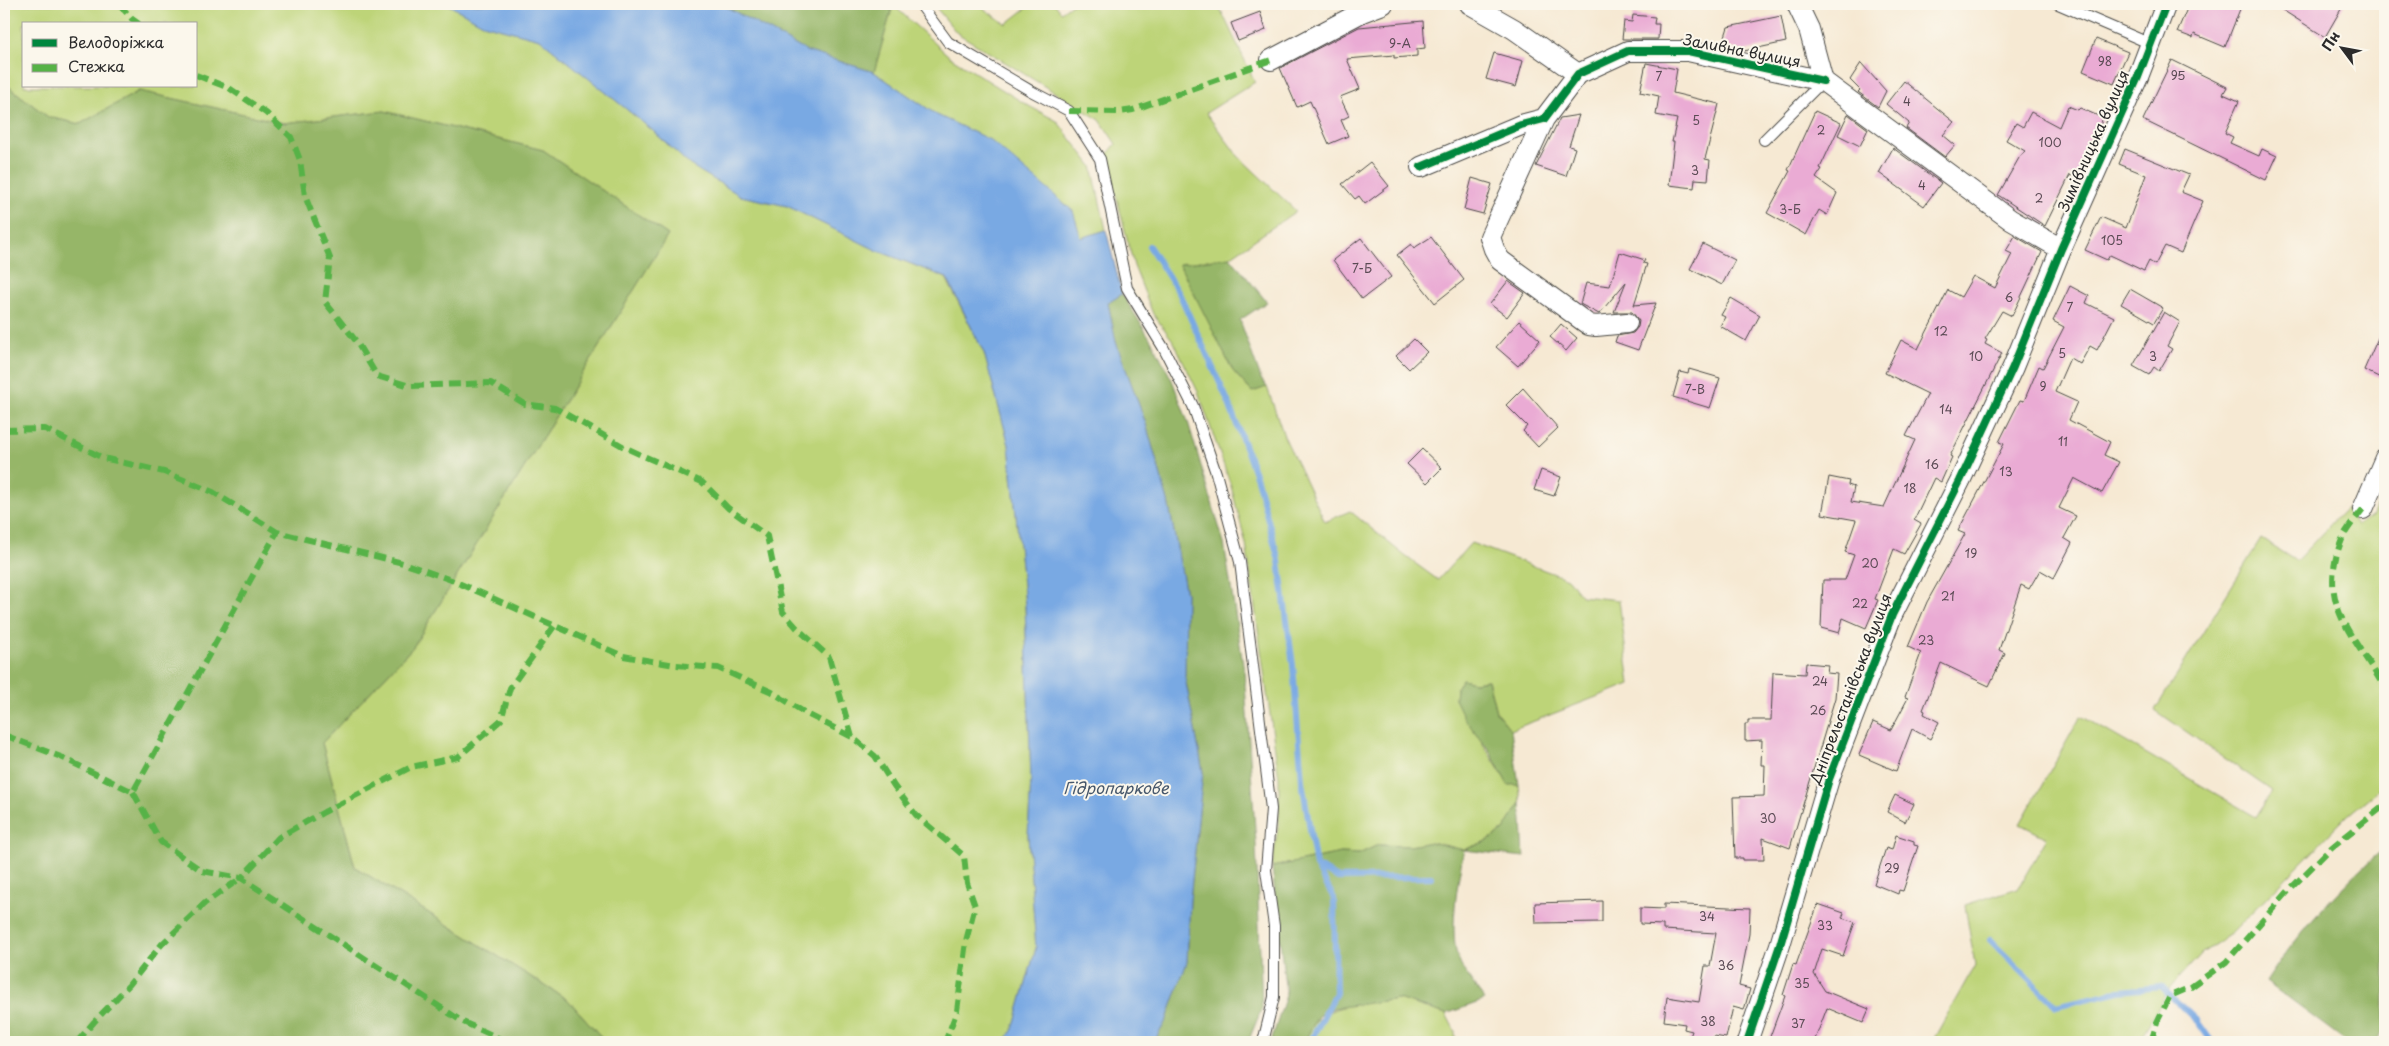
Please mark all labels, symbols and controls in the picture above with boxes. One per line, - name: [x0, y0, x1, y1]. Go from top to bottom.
- legend: [22, 22, 198, 88]
- north arrow: [2316, 22, 2366, 72]
- street label: Заливна вулиця: [1681, 27, 1803, 72]
- text: Пн: [2316, 27, 2345, 55]
- text: Велодоріжка: [68, 30, 164, 53]
- house number: 9-А: [1389, 34, 1411, 52]
- house number: 98: [2098, 52, 2112, 70]
- text: Стежка: [68, 54, 125, 77]
- street label: Зимівницька вулиця: [2051, 66, 2134, 215]
- house number: 95: [2171, 66, 2185, 84]
- house number: 7: [1656, 67, 1663, 85]
- house number: 4: [1903, 92, 1911, 110]
- house number: 5: [1692, 111, 1700, 129]
- house number: 2: [1817, 121, 1825, 139]
- house number: 100: [2039, 133, 2062, 151]
- house number: 3: [1691, 161, 1699, 179]
- house number: 4: [1918, 176, 1926, 194]
- house number: 2: [2035, 189, 2043, 207]
- house number: 3-Б: [1779, 200, 1801, 218]
- house number: 105: [2101, 231, 2123, 249]
- house number: 7-Б: [1352, 259, 1372, 277]
- house number: 6: [2005, 288, 2013, 306]
- house number: 7: [2067, 298, 2074, 316]
- house number: 12: [1934, 322, 1948, 340]
- house number: 5: [2058, 344, 2066, 362]
- house number: 10: [1969, 347, 1983, 365]
- house number: 3: [2149, 347, 2157, 365]
- house number: 9: [2039, 377, 2047, 395]
- house number: 7-В: [1685, 380, 1705, 398]
- house number: 14: [1939, 400, 1953, 418]
- house number: 11: [2058, 432, 2068, 450]
- house number: 16: [1925, 455, 1939, 473]
- house number: 13: [1999, 462, 2013, 480]
- house number: 18: [1904, 479, 1916, 497]
- house number: 19: [1965, 544, 1977, 562]
- house number: 20: [1861, 554, 1879, 572]
- house number: 21: [1941, 587, 1955, 605]
- street label: Дніпрельстанівська вулиця: [1802, 590, 1897, 788]
- house number: 22: [1852, 594, 1868, 612]
- house number: 23: [1918, 631, 1934, 649]
- house number: 24: [1812, 672, 1828, 690]
- house number: 26: [1810, 701, 1826, 719]
- water label: Гідропаркове: [1063, 775, 1170, 799]
- house number: 30: [1760, 809, 1777, 827]
- house number: 29: [1884, 859, 1900, 877]
- house number: 34: [1699, 907, 1715, 925]
- house number: 33: [1817, 916, 1833, 934]
- house number: 36: [1718, 956, 1734, 974]
- house number: 35: [1794, 974, 1810, 992]
- house number: 38: [1700, 1012, 1716, 1030]
- house number: 37: [1791, 1014, 1806, 1032]

